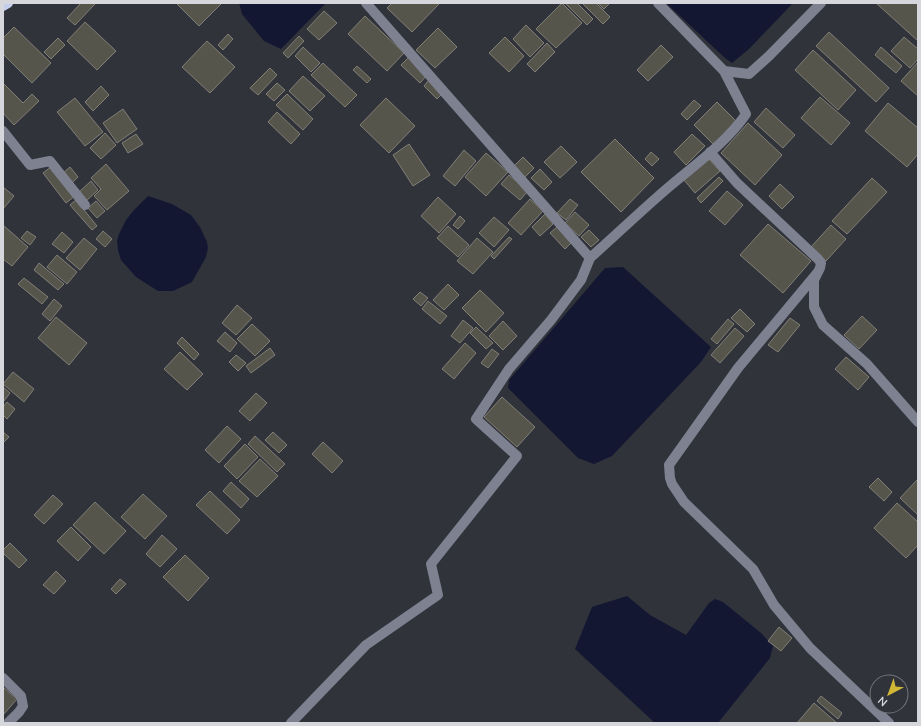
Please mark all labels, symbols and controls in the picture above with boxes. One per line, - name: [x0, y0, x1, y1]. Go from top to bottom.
- north arrow: [869, 674, 909, 714]
- text: N: [875, 693, 891, 710]

